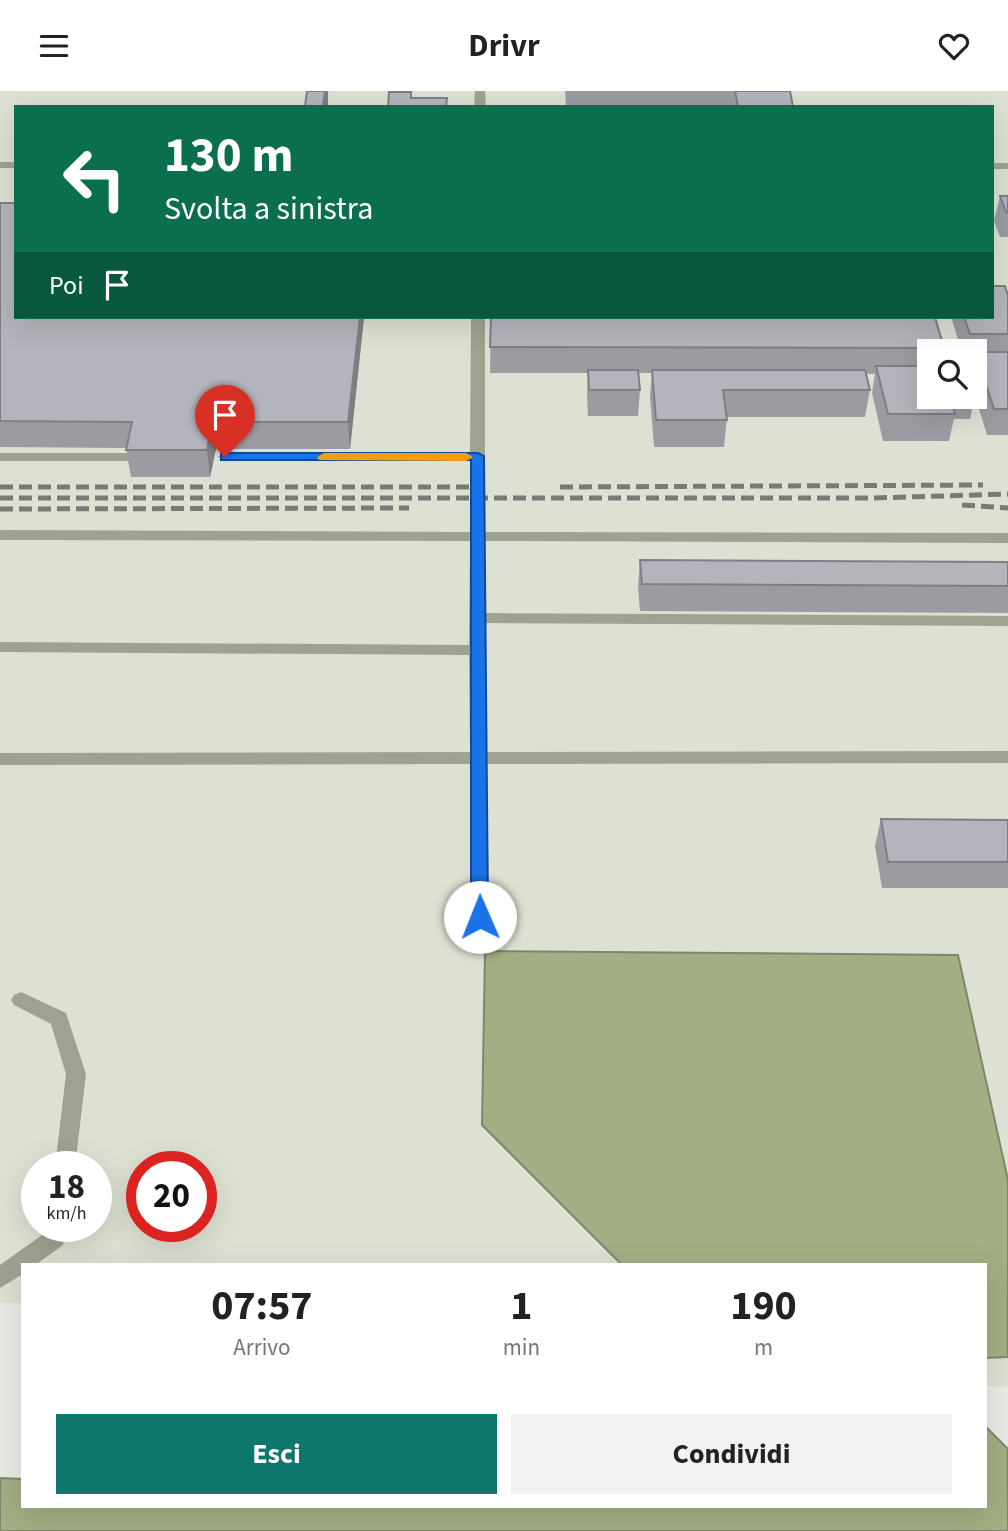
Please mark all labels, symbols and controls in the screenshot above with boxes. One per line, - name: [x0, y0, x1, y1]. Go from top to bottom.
- text: Drivr: [468, 23, 540, 69]
- icon: menu: [35, 27, 73, 65]
- icon: heart: [935, 27, 973, 65]
- text: 130 m: [164, 121, 293, 191]
- icon: left: [49, 133, 140, 224]
- text: Svolta a sinistra: [164, 186, 373, 232]
- icon: arrive: [98, 266, 136, 304]
- text: Poi: [49, 267, 84, 304]
- map controls: [917, 339, 987, 409]
- button: search: [917, 339, 987, 409]
- pin: [195, 385, 255, 457]
- icon: arrive: [206, 396, 244, 434]
- position arrow: [443, 880, 517, 954]
- speed limit sign: 20: [126, 1151, 217, 1242]
- text: 18: [48, 1162, 85, 1212]
- text: km/h: [47, 1201, 86, 1226]
- text: 07:57: [211, 1276, 313, 1336]
- text: 1: [510, 1276, 532, 1336]
- text: 190: [730, 1276, 797, 1336]
- text: Arrivo: [233, 1331, 290, 1364]
- text: min: [503, 1331, 540, 1364]
- text: m: [754, 1331, 773, 1364]
- button: Esci: [56, 1414, 497, 1494]
- button: Condividi: [511, 1414, 952, 1494]

